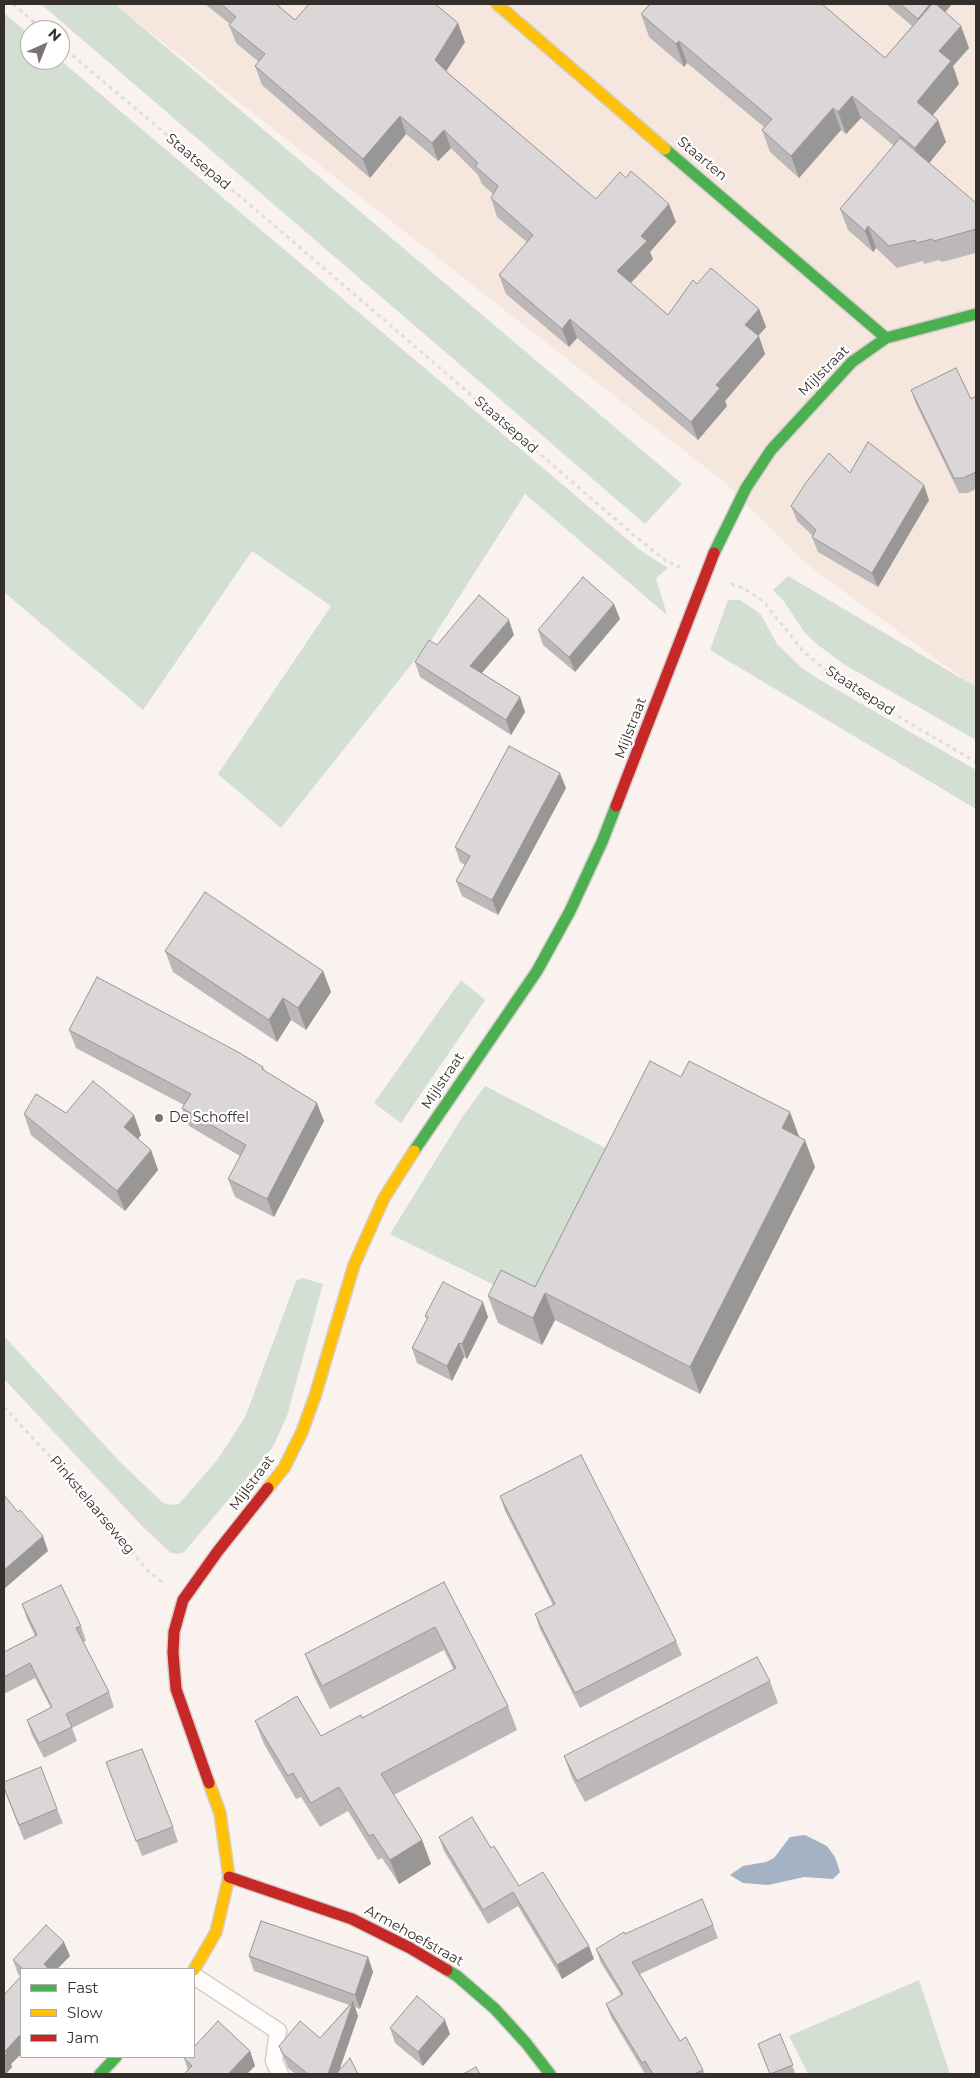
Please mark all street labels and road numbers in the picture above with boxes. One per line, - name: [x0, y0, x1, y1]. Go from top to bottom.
- street label: Staatsepad: [162, 130, 234, 194]
- street label: Staarten: [674, 133, 730, 185]
- street label: Mijlstraat: [795, 342, 853, 400]
- street label: Staatsepad: [471, 393, 541, 457]
- street label: Staatsepad: [822, 663, 898, 719]
- street label: Mijlstraat: [612, 695, 650, 761]
- street label: Mijlstraat: [418, 1050, 468, 1112]
- street label: Pinkstelaarseweg: [46, 1452, 138, 1558]
- street label: Mijlstraat: [226, 1452, 278, 1514]
- street label: Armehoefstraat: [362, 1902, 466, 1970]

